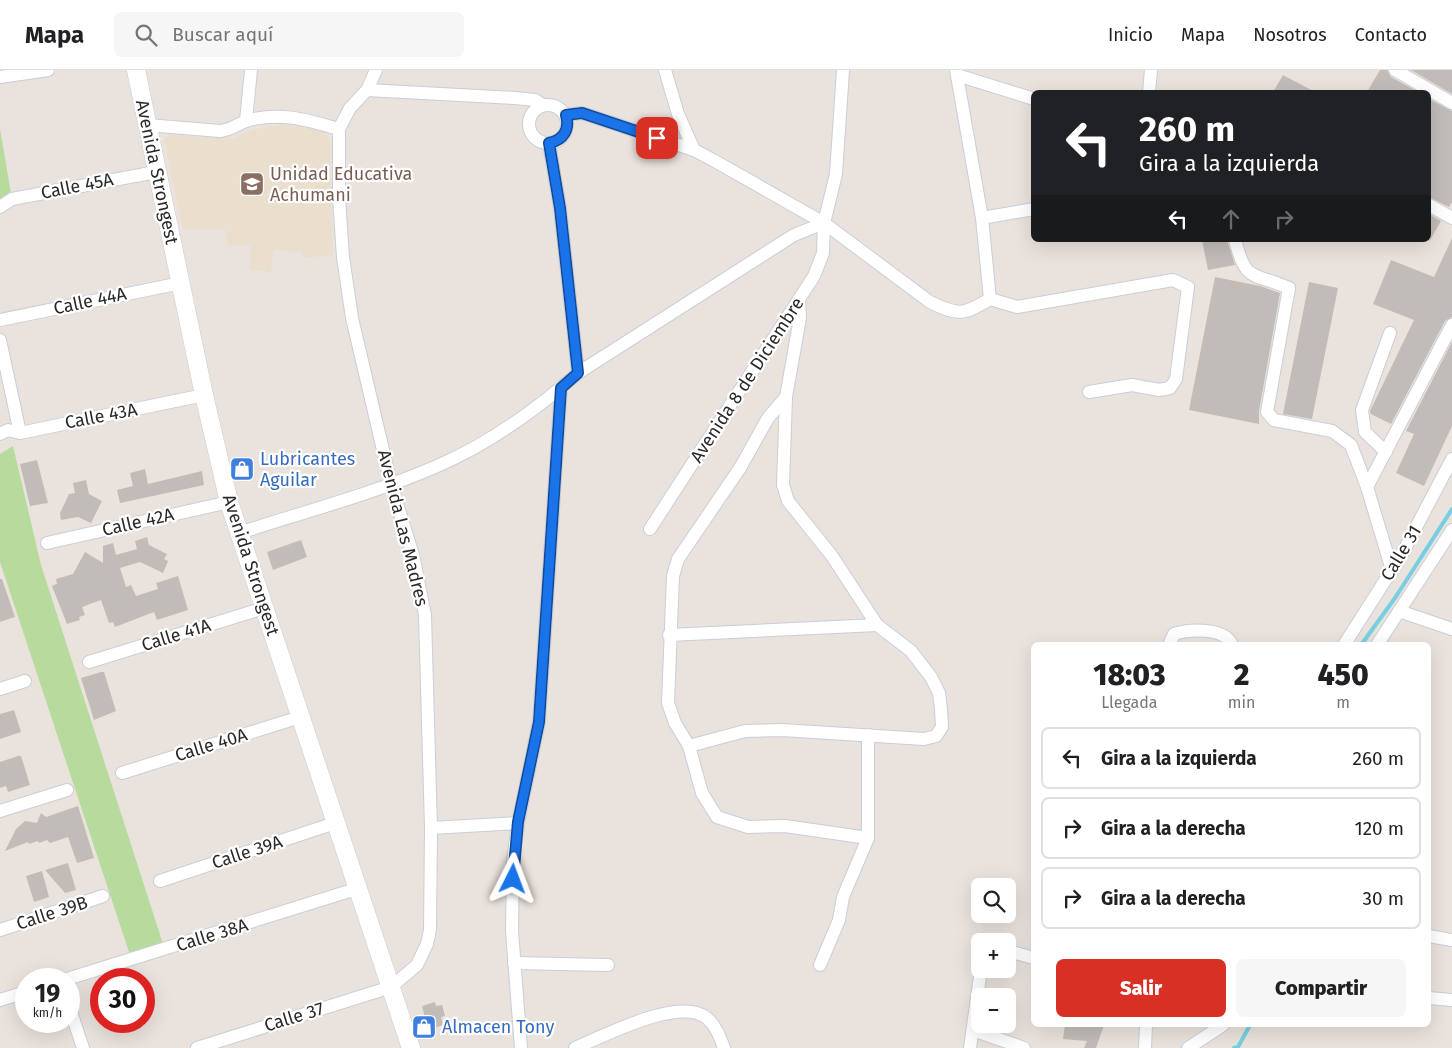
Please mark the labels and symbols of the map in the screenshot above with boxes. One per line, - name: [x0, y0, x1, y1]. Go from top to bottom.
- street label: Avenida Strongest: [131, 98, 183, 247]
- pin: [636, 117, 678, 159]
- place label: Unidad Educativa Achumani: [270, 163, 412, 206]
- street label: Calle 45A: [39, 168, 116, 204]
- school or university icon: Unidad Educativa Achumani: [239, 171, 265, 197]
- street label: Calle 44A: [52, 282, 129, 319]
- street label: Avenida 8 de Diciembre: [685, 293, 809, 467]
- street label: Calle 43A: [63, 398, 140, 434]
- street label: Avenida Las Madres: [373, 447, 433, 609]
- place label: Lubricantes Aguilar: [260, 448, 355, 491]
- shop icon: Lubricantes Aguilar: [229, 456, 255, 482]
- street label: Avenida Strongest: [218, 491, 284, 639]
- street label: Calle 42A: [100, 503, 177, 541]
- street label: Calle 31: [1376, 521, 1426, 585]
- street label: Calle 41A: [139, 614, 214, 656]
- street label: Calle 40A: [172, 723, 250, 766]
- street label: Calle 39A: [209, 830, 286, 874]
- position arrow: [486, 852, 538, 904]
- street label: Calle 39B: [14, 891, 90, 935]
- street label: Calle 38A: [174, 913, 251, 956]
- speed limit sign: 30: [90, 968, 155, 1033]
- street label: Calle 37: [261, 997, 327, 1037]
- shop icon: Almacen Tony: [411, 1014, 437, 1040]
- place label: Almacen Tony: [442, 1016, 554, 1038]

